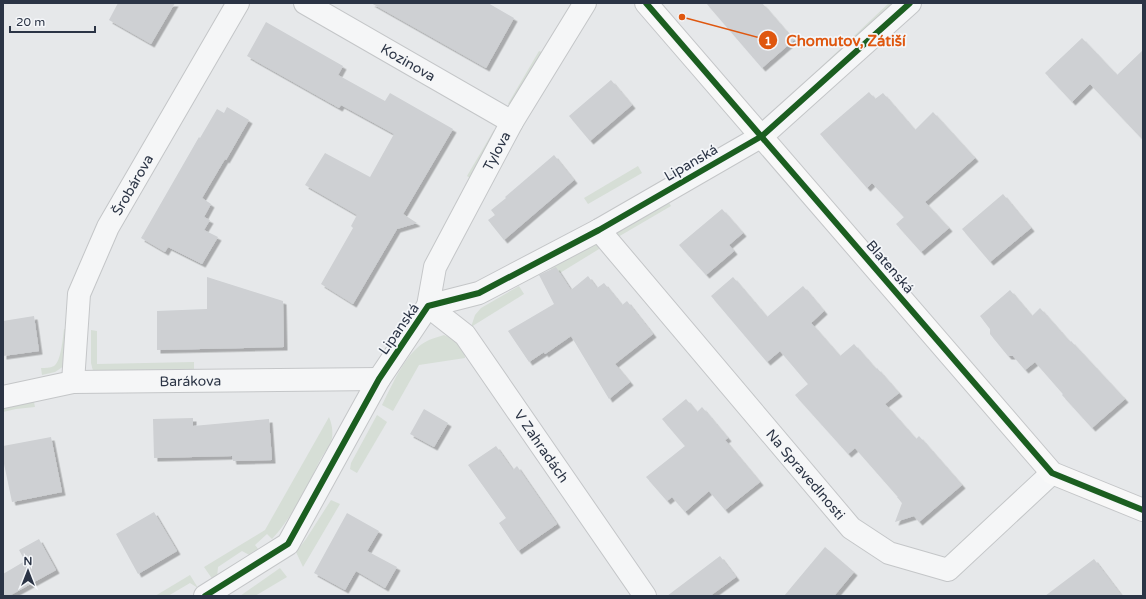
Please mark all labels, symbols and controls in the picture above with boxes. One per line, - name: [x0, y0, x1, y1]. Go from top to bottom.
- scale bar: [10, 8, 95, 34]
- text: 20 m: [16, 15, 45, 29]
- callout: Chomutov, Zátiší: [758, 27, 914, 54]
- text: Chomutov, Zátiší: [786, 32, 906, 50]
- text: 1: [764, 34, 772, 48]
- street label: Kozinova: [378, 40, 439, 85]
- street label: Tylova: [479, 128, 514, 174]
- street label: Lipanská: [661, 141, 721, 185]
- street label: Šrobárova: [108, 151, 157, 218]
- street label: Blatenská: [862, 237, 918, 297]
- street label: Lipanská: [375, 300, 423, 358]
- street label: Barákova: [159, 372, 221, 390]
- street label: V Zahradách: [511, 406, 573, 486]
- street label: Na Spravedlnosti: [763, 426, 849, 523]
- north arrow: [8, 551, 48, 591]
- text: N: [24, 555, 32, 568]

